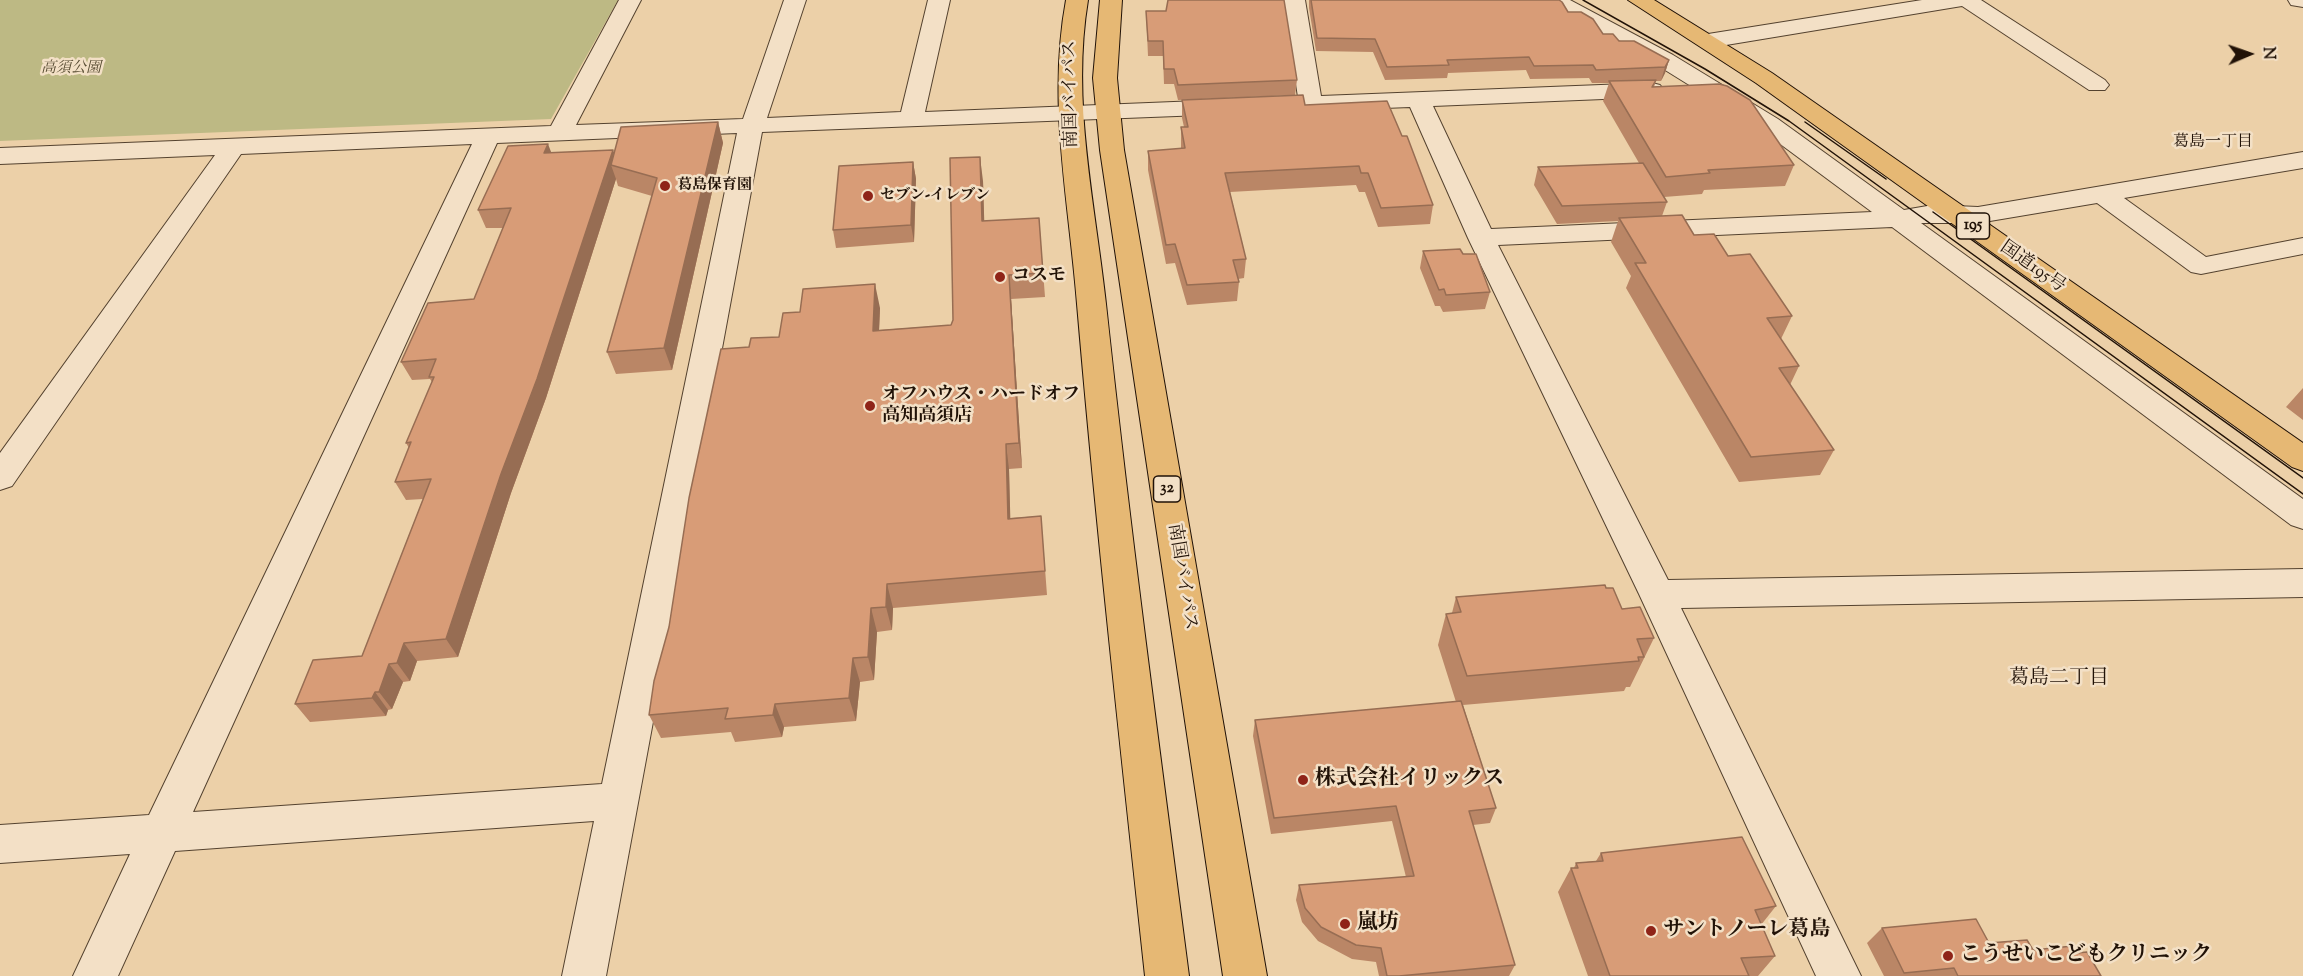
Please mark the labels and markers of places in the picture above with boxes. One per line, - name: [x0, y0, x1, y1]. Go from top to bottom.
- place label: 葛島保育園: [677, 177, 752, 195]
- marker: 葛島保育園: [658, 179, 672, 193]
- place label: セブン-イレブン: [880, 187, 990, 205]
- marker: セブン-イレブン: [861, 189, 875, 203]
- place label: コスモ: [1012, 266, 1066, 288]
- marker: コスモ: [993, 270, 1007, 284]
- place label: オフハウス・ハードオフ 高知高須店: [882, 385, 1080, 428]
- marker: オフハウス・ハードオフ 高知高須店: [863, 399, 877, 413]
- place label: 株式会社イリックス: [1315, 767, 1504, 793]
- marker: 株式会社イリックス: [1296, 773, 1310, 787]
- place label: 嵐坊: [1357, 911, 1399, 937]
- marker: 嵐坊: [1338, 917, 1352, 931]
- place label: サントノーレ葛島: [1663, 918, 1830, 944]
- marker: サントノーレ葛島: [1644, 924, 1658, 938]
- place label: こうせいこどもクリニック: [1960, 943, 2212, 969]
- marker: こうせいこどもクリニック: [1941, 949, 1955, 963]

